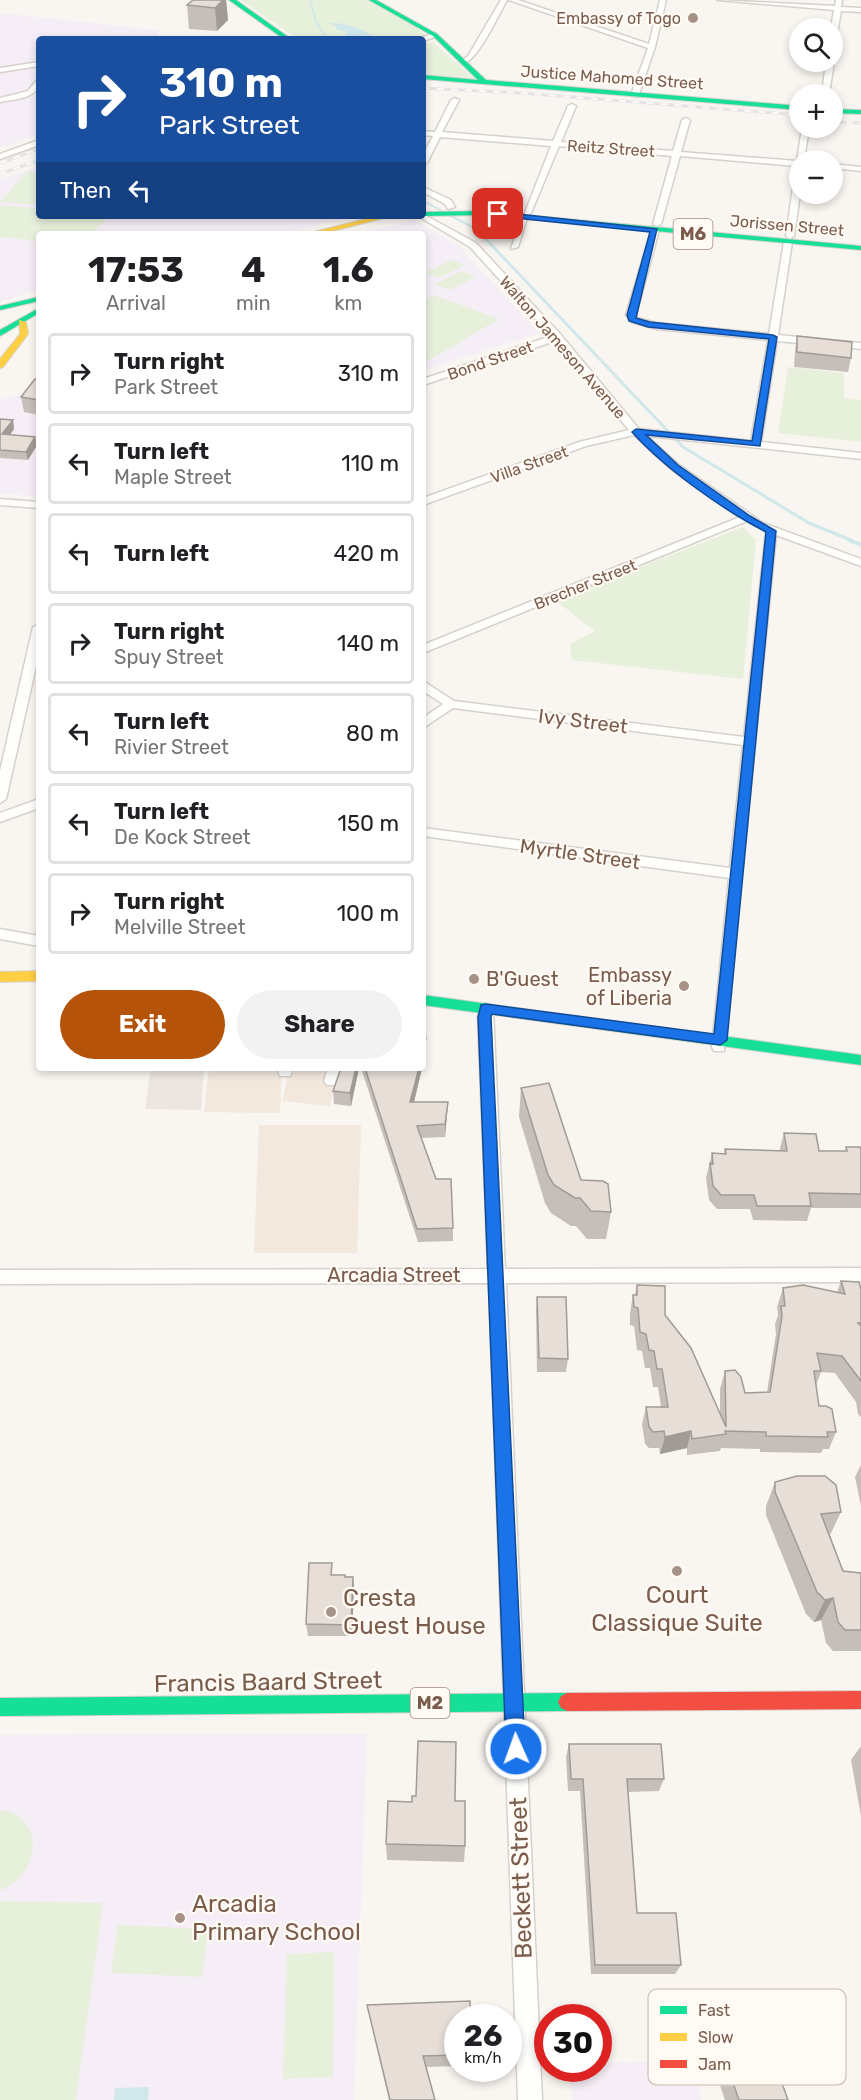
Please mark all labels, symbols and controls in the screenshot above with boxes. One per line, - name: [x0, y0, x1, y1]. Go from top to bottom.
- place label: Embassy of Togo: [556, 9, 681, 28]
- marker: Embassy of Togo: [686, 11, 700, 25]
- map controls: [789, 18, 843, 204]
- button: search: [789, 18, 843, 72]
- text: 310 m: [159, 58, 283, 108]
- icon: right: [60, 60, 138, 138]
- street label: Justice Mahomed Street: [520, 62, 704, 93]
- button: +: [789, 84, 843, 138]
- text: Park Street: [159, 109, 300, 141]
- street label: Reitz Street: [567, 136, 655, 161]
- button: −: [789, 150, 843, 204]
- icon: left: [123, 174, 156, 207]
- text: Then: [60, 177, 111, 204]
- pin: [472, 188, 523, 239]
- icon: arrive: [481, 197, 514, 230]
- street label: Jorissen Street: [729, 211, 845, 240]
- road number: M6: [674, 219, 712, 249]
- text: 17:53: [88, 248, 184, 291]
- text: 4: [241, 248, 266, 291]
- text: 1.6: [323, 248, 374, 291]
- street label: Walton Jameson Avenue: [495, 272, 630, 423]
- text: Arrival: [106, 291, 166, 315]
- text: min: [236, 291, 271, 315]
- text: km: [334, 291, 362, 315]
- street label: Bond Street: [445, 337, 535, 384]
- text: Turn right: [114, 348, 224, 375]
- icon: right: [63, 357, 96, 390]
- text: 310 m: [338, 360, 399, 387]
- text: Park Street: [114, 375, 218, 399]
- text: Turn left: [114, 438, 209, 465]
- street label: Villa Street: [488, 442, 571, 487]
- icon: left: [63, 447, 96, 480]
- text: 110 m: [341, 450, 399, 477]
- text: Maple Street: [114, 465, 232, 489]
- icon: left: [63, 537, 96, 570]
- text: Turn left: [114, 540, 209, 567]
- text: 420 m: [334, 540, 399, 567]
- street label: Brecher Street: [531, 555, 639, 614]
- text: Turn right: [114, 618, 224, 645]
- icon: right: [63, 627, 96, 660]
- text: 140 m: [337, 630, 399, 657]
- text: Spuy Street: [114, 645, 224, 669]
- street label: Ivy Street: [537, 704, 629, 738]
- text: Turn left: [114, 708, 209, 735]
- icon: left: [63, 717, 96, 750]
- text: 80 m: [346, 720, 399, 747]
- text: Rivier Street: [114, 735, 229, 759]
- text: Turn left: [114, 798, 209, 825]
- icon: left: [63, 807, 96, 840]
- text: 150 m: [338, 810, 399, 837]
- text: De Kock Street: [114, 825, 251, 849]
- street label: Myrtle Street: [518, 834, 642, 874]
- text: Turn right: [114, 888, 224, 915]
- icon: right: [63, 897, 96, 930]
- text: 100 m: [337, 900, 399, 927]
- text: Melville Street: [114, 915, 246, 939]
- place label: Embassy of Liberia: [586, 963, 672, 1010]
- place label: B'Guest: [486, 967, 559, 991]
- marker: B'Guest: [467, 972, 481, 986]
- marker: Embassy of Liberia: [677, 979, 691, 993]
- button: Exit: [60, 990, 225, 1059]
- button: Share: [237, 990, 402, 1059]
- street label: Arcadia Street: [327, 1263, 461, 1287]
- marker: Court Classique Suite: [670, 1564, 684, 1578]
- place label: Court Classique Suite: [591, 1581, 763, 1637]
- place label: Cresta Guest House: [343, 1584, 486, 1640]
- marker: Cresta Guest House: [324, 1605, 338, 1619]
- street label: Francis Baard Street: [154, 1666, 382, 1698]
- road number: M2: [410, 1688, 450, 1718]
- position arrow: [484, 1717, 548, 1781]
- street label: Beckett Street: [504, 1797, 538, 1959]
- place label: Arcadia Primary School: [192, 1890, 361, 1946]
- marker: Arcadia Primary School: [173, 1911, 187, 1925]
- legend: [648, 1989, 846, 2085]
- text: Fast: [698, 2001, 730, 2020]
- speed limit sign: 30: [534, 2004, 612, 2082]
- text: 26: [463, 2018, 503, 2054]
- text: Slow: [698, 2028, 734, 2047]
- text: km/h: [464, 2049, 502, 2067]
- text: Jam: [698, 2055, 731, 2074]

